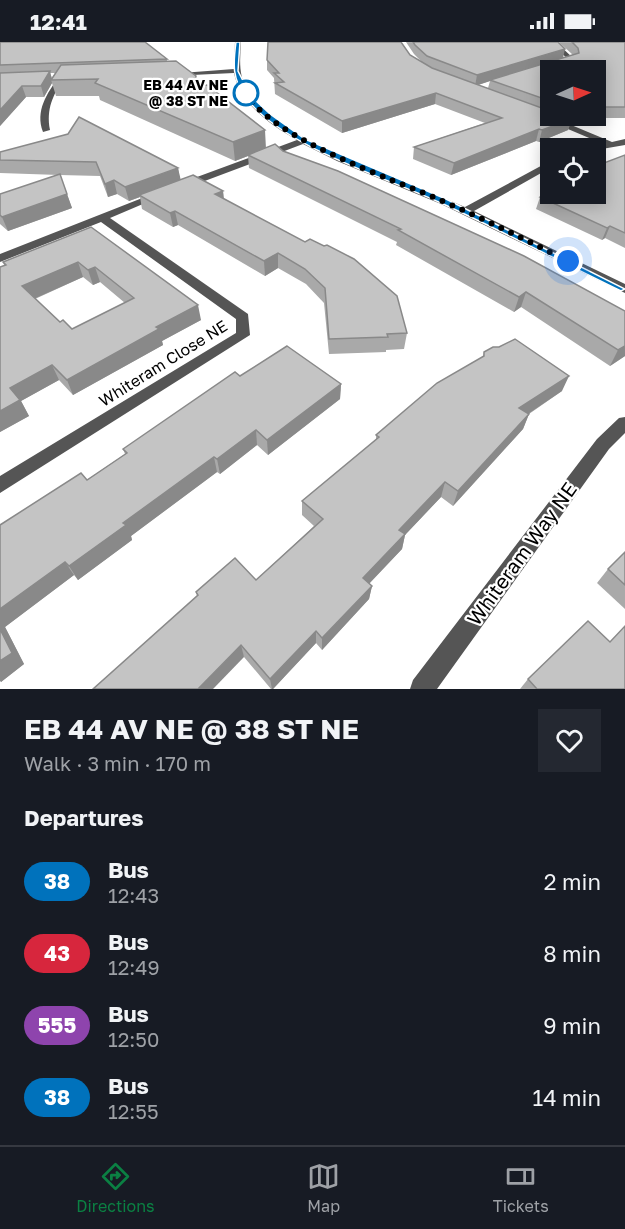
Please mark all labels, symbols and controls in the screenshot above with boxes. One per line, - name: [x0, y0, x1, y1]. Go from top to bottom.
- text: 12:41: [30, 8, 87, 35]
- north arrow: [540, 60, 606, 126]
- map controls: [540, 60, 606, 204]
- place label: EB 44 AV NE @ 38 ST NE: [143, 76, 228, 109]
- marker: EB 44 AV NE @ 38 ST NE: [233, 80, 259, 106]
- button: locate: [540, 138, 606, 204]
- your location: [553, 246, 583, 276]
- street label: Whiteram Close NE: [95, 315, 231, 411]
- street label: Whiteram Way NE: [461, 477, 581, 630]
- button: heart: [538, 709, 601, 772]
- text: EB 44 AV NE @ 38 ST NE: [24, 712, 359, 745]
- text: Walk · 3 min · 170 m: [24, 751, 211, 775]
- text: Departures: [24, 804, 143, 831]
- text: Bus: [108, 856, 149, 883]
- text: 38: [44, 868, 70, 894]
- text: 2 min: [544, 868, 601, 895]
- text: 12:43: [108, 883, 159, 907]
- text: Bus: [108, 928, 149, 955]
- text: 43: [44, 940, 70, 966]
- text: 8 min: [543, 940, 601, 967]
- text: 12:49: [108, 955, 160, 979]
- text: Bus: [108, 1000, 149, 1027]
- text: 555: [38, 1012, 76, 1038]
- text: 9 min: [543, 1012, 601, 1039]
- text: 12:50: [108, 1027, 159, 1051]
- text: Bus: [108, 1072, 149, 1099]
- text: 38: [44, 1084, 70, 1110]
- text: 14 min: [533, 1084, 601, 1111]
- text: 12:55: [108, 1099, 159, 1123]
- tab: Directions: [76, 1160, 155, 1216]
- tab: Map: [307, 1160, 340, 1216]
- tab: Tickets: [493, 1160, 549, 1216]

